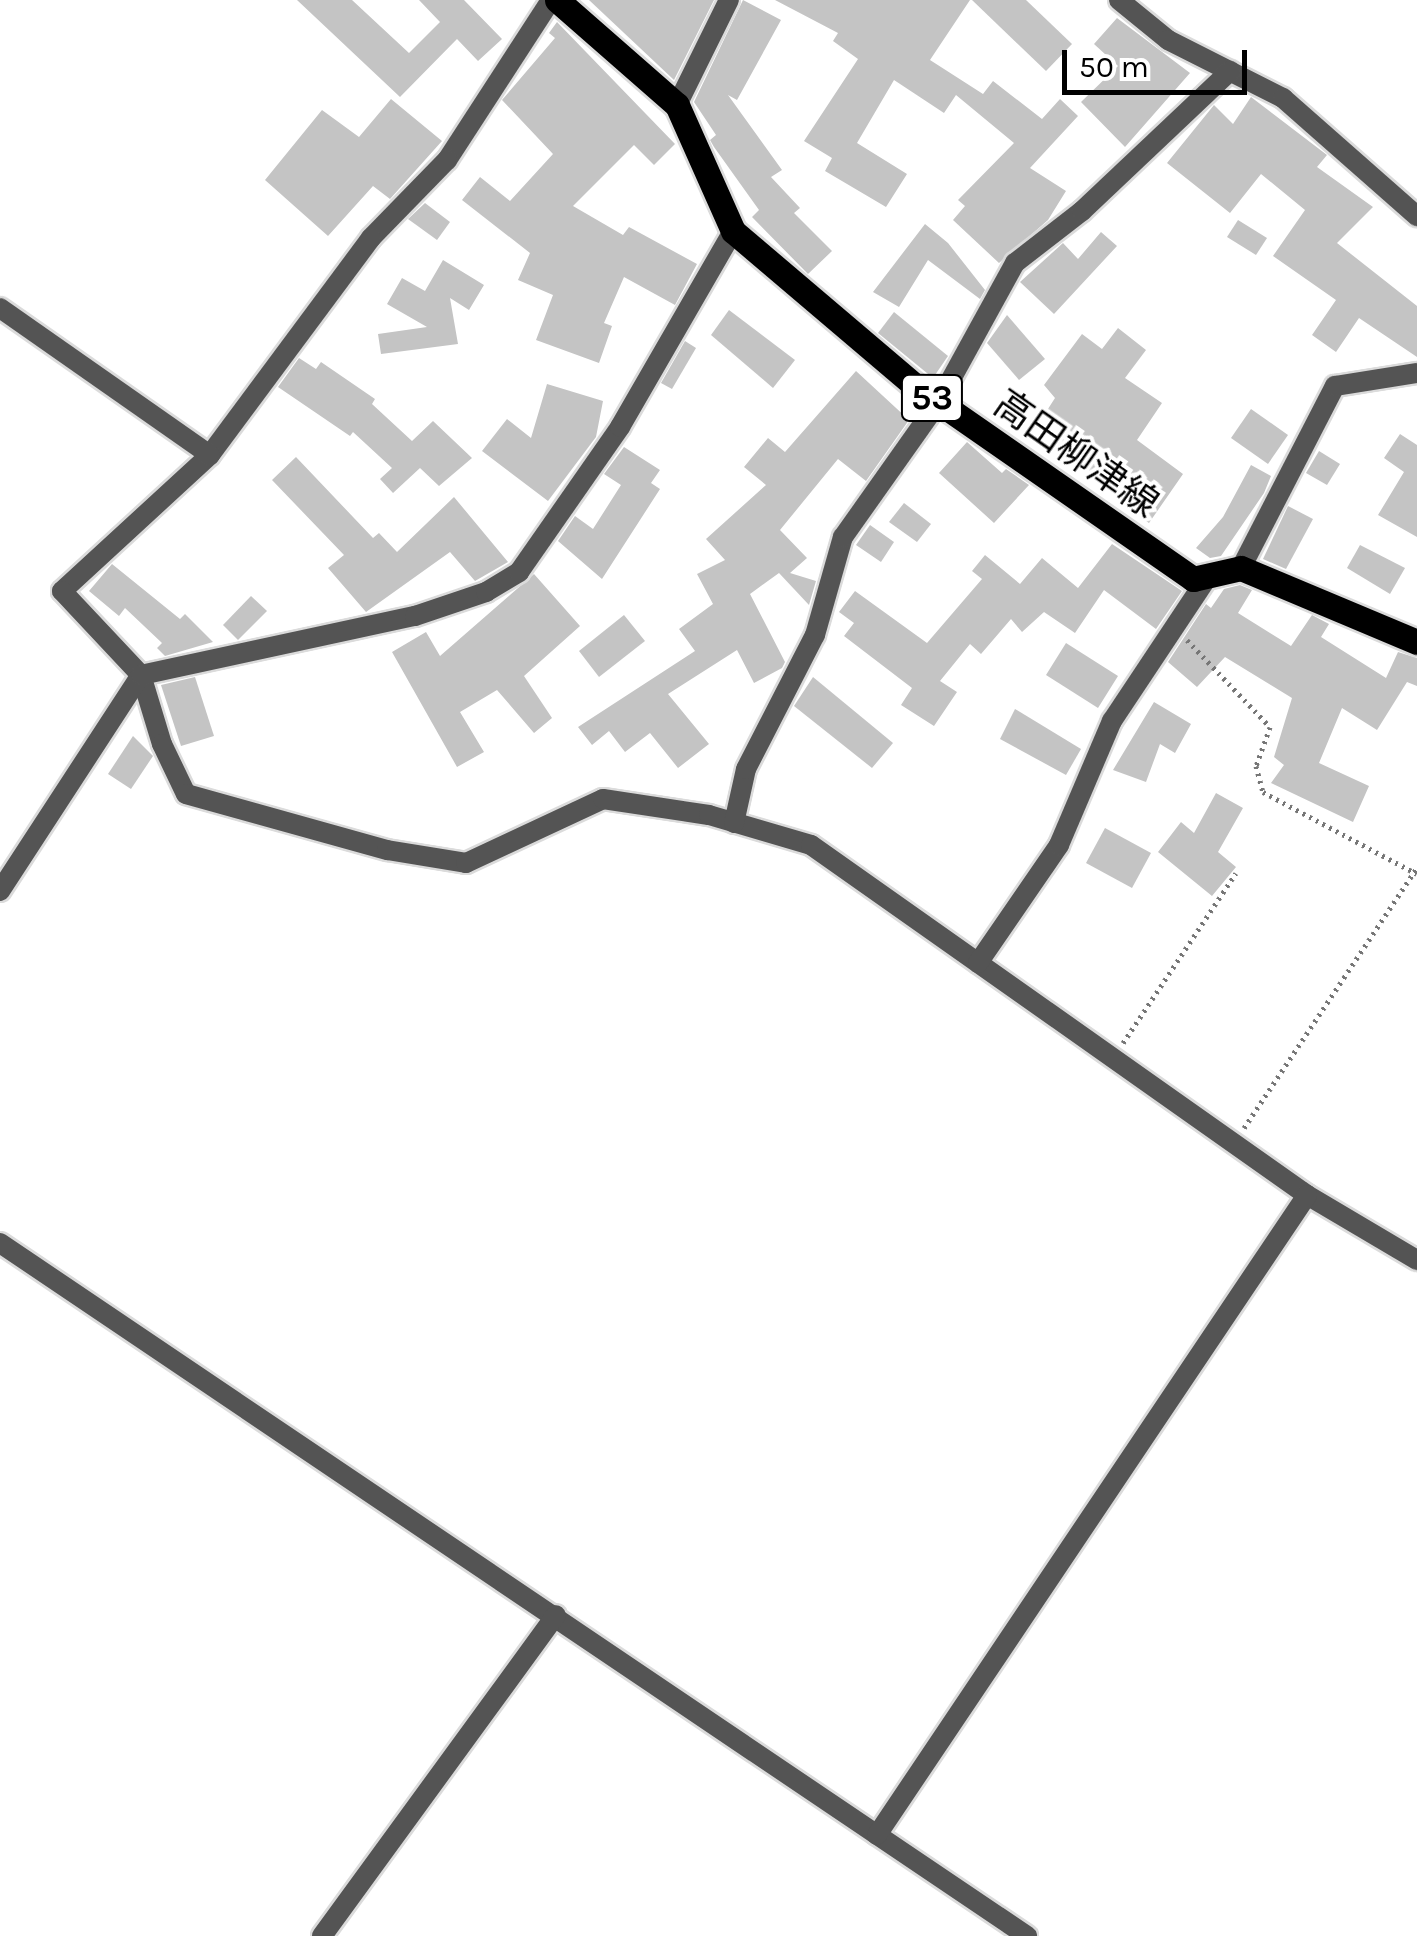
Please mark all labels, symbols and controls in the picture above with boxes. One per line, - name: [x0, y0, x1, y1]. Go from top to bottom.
- scale bar: [1067, 30, 1252, 92]
- text: 50 m: [1079, 49, 1149, 85]
- road number: 53: [900, 368, 964, 428]
- street label: 高田柳津線: [985, 381, 1167, 527]

